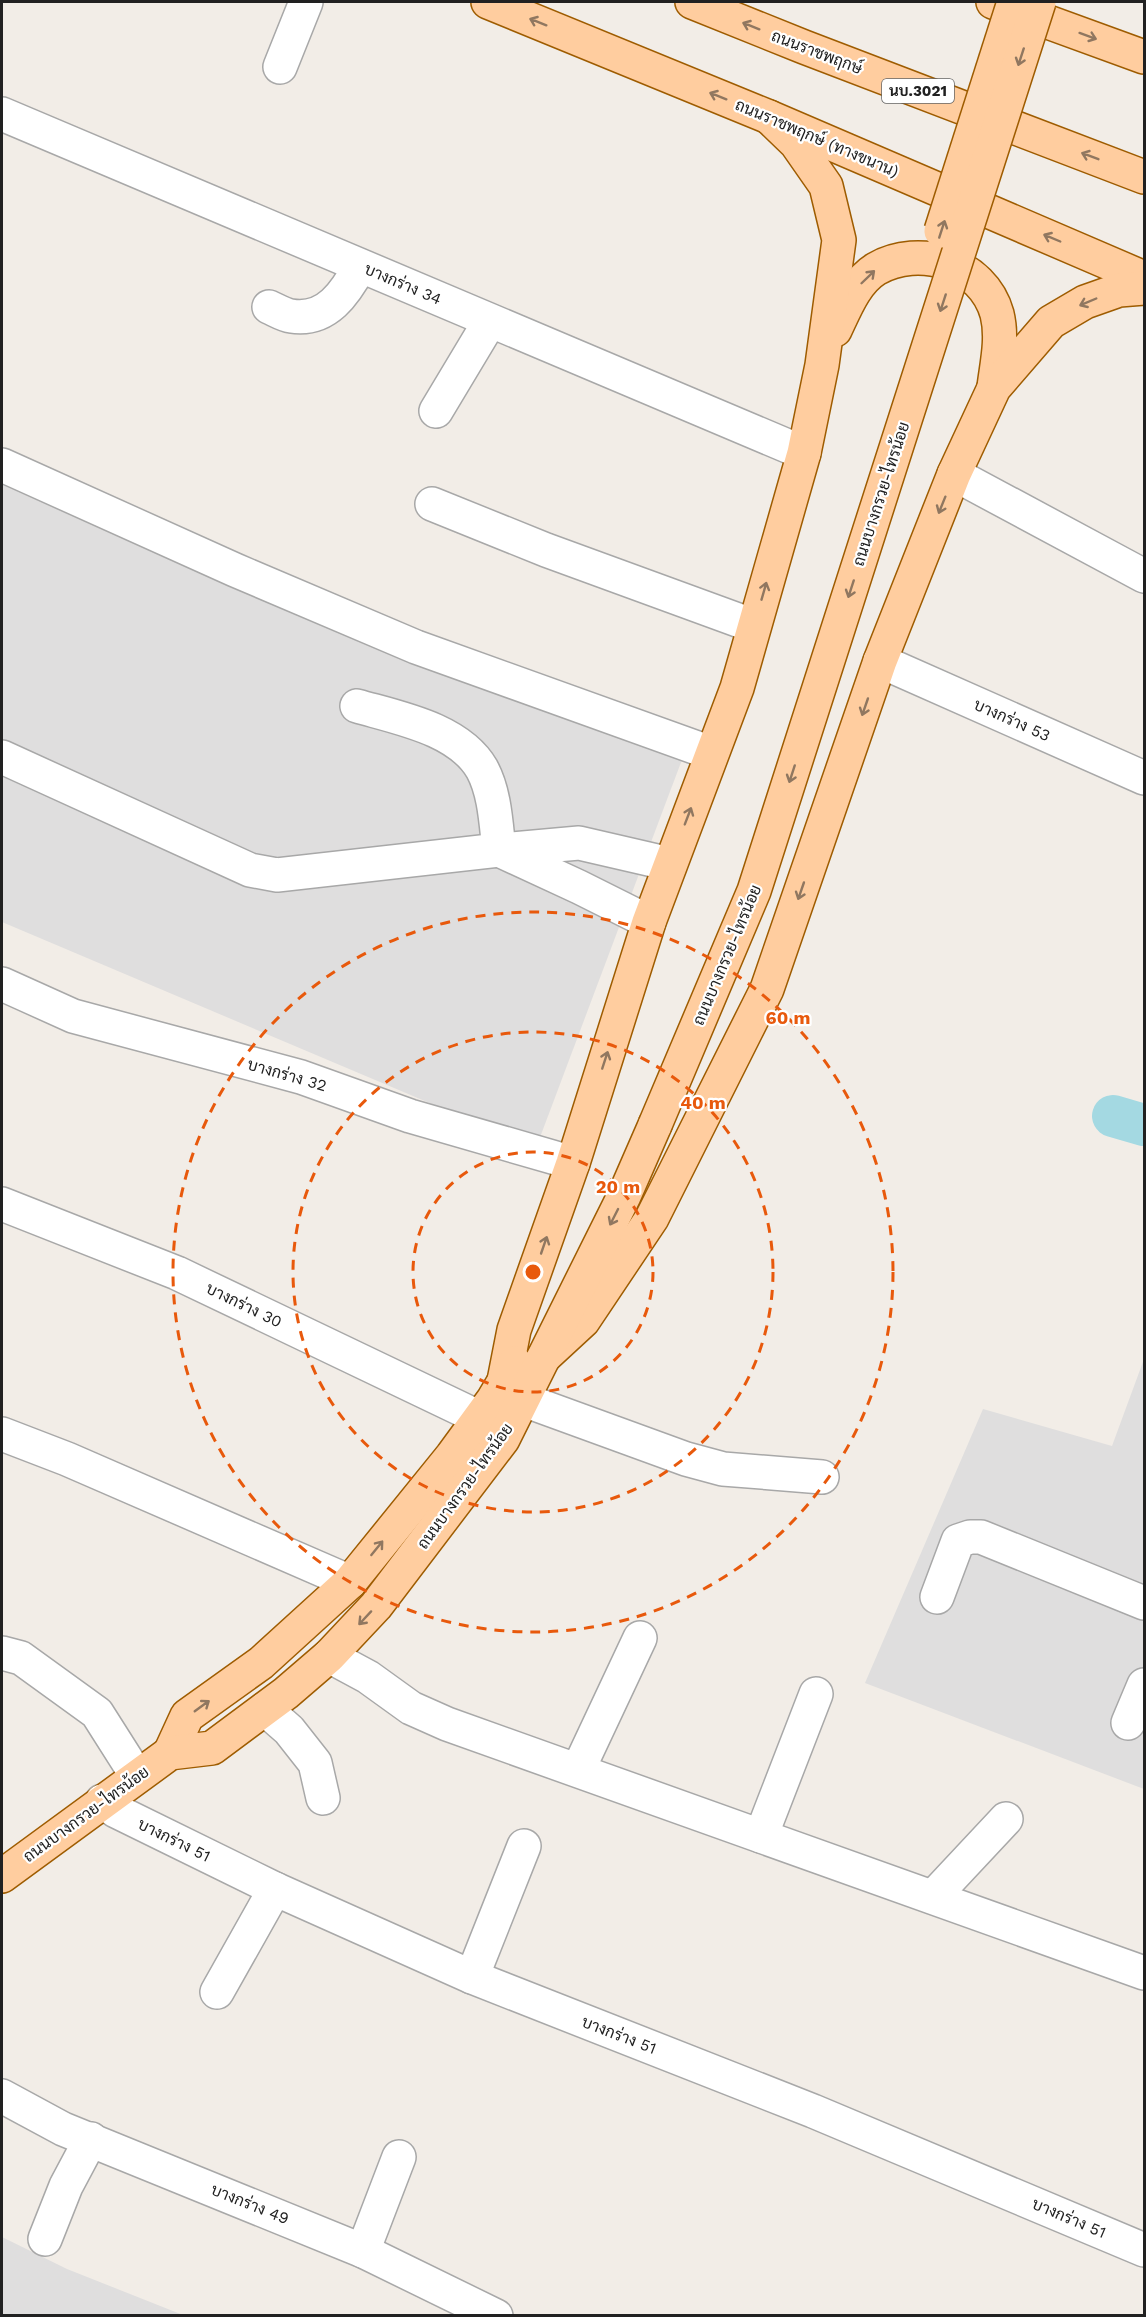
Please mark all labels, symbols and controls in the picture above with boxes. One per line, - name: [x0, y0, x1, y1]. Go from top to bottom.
- one-way arrow: [529, 16, 548, 27]
- one-way arrow: [742, 20, 761, 31]
- street label: ถนนราชพฤกษ์: [769, 23, 866, 78]
- one-way arrow: [1078, 31, 1096, 42]
- one-way arrow: [1015, 47, 1026, 66]
- road number: นบ.3021: [882, 79, 954, 103]
- one-way arrow: [709, 90, 728, 101]
- street label: ถนนราชพฤกษ์ (ทางขนาน): [732, 92, 903, 181]
- one-way arrow: [1081, 150, 1100, 161]
- one-way arrow: [937, 220, 948, 239]
- one-way arrow: [1043, 232, 1062, 243]
- street label: บางกร่าง 34: [362, 258, 445, 309]
- one-way arrow: [860, 270, 875, 285]
- one-way arrow: [936, 293, 947, 312]
- one-way arrow: [1080, 296, 1098, 308]
- street label: ถนนบางกรวย-ไทรน้อย: [847, 419, 913, 569]
- one-way arrow: [936, 495, 947, 514]
- one-way arrow: [845, 579, 856, 598]
- one-way arrow: [759, 582, 770, 601]
- street label: บางกร่าง 53: [971, 694, 1053, 745]
- one-way arrow: [858, 697, 869, 716]
- one-way arrow: [785, 764, 796, 783]
- one-way arrow: [683, 807, 694, 825]
- street label: ถนนบางกรวย-ไทรน้อย: [687, 881, 765, 1028]
- one-way arrow: [795, 881, 806, 900]
- text: 60 m: [766, 1007, 810, 1028]
- one-way arrow: [600, 1051, 611, 1070]
- street label: บางกร่าง 32: [245, 1054, 329, 1095]
- text: 40 m: [680, 1092, 726, 1113]
- text: 20 m: [596, 1176, 640, 1197]
- one-way arrow: [608, 1207, 619, 1225]
- one-way arrow: [540, 1236, 551, 1255]
- centre of rings: [523, 1262, 543, 1282]
- street label: บางกร่าง 30: [203, 1278, 285, 1332]
- street label: ถนนบางกรวย-ไทรน้อย: [411, 1418, 517, 1553]
- one-way arrow: [371, 1540, 384, 1556]
- one-way arrow: [358, 1610, 372, 1625]
- one-way arrow: [193, 1700, 209, 1712]
- street label: ถนนบางกรวย-ไทรน้อย: [18, 1760, 153, 1866]
- street label: บางกร่าง 51: [135, 1813, 214, 1866]
- street label: บางกร่าง 51: [579, 2011, 659, 2058]
- street label: บางกร่าง 49: [208, 2179, 292, 2228]
- street label: บางกร่าง 51: [1029, 2193, 1109, 2242]

